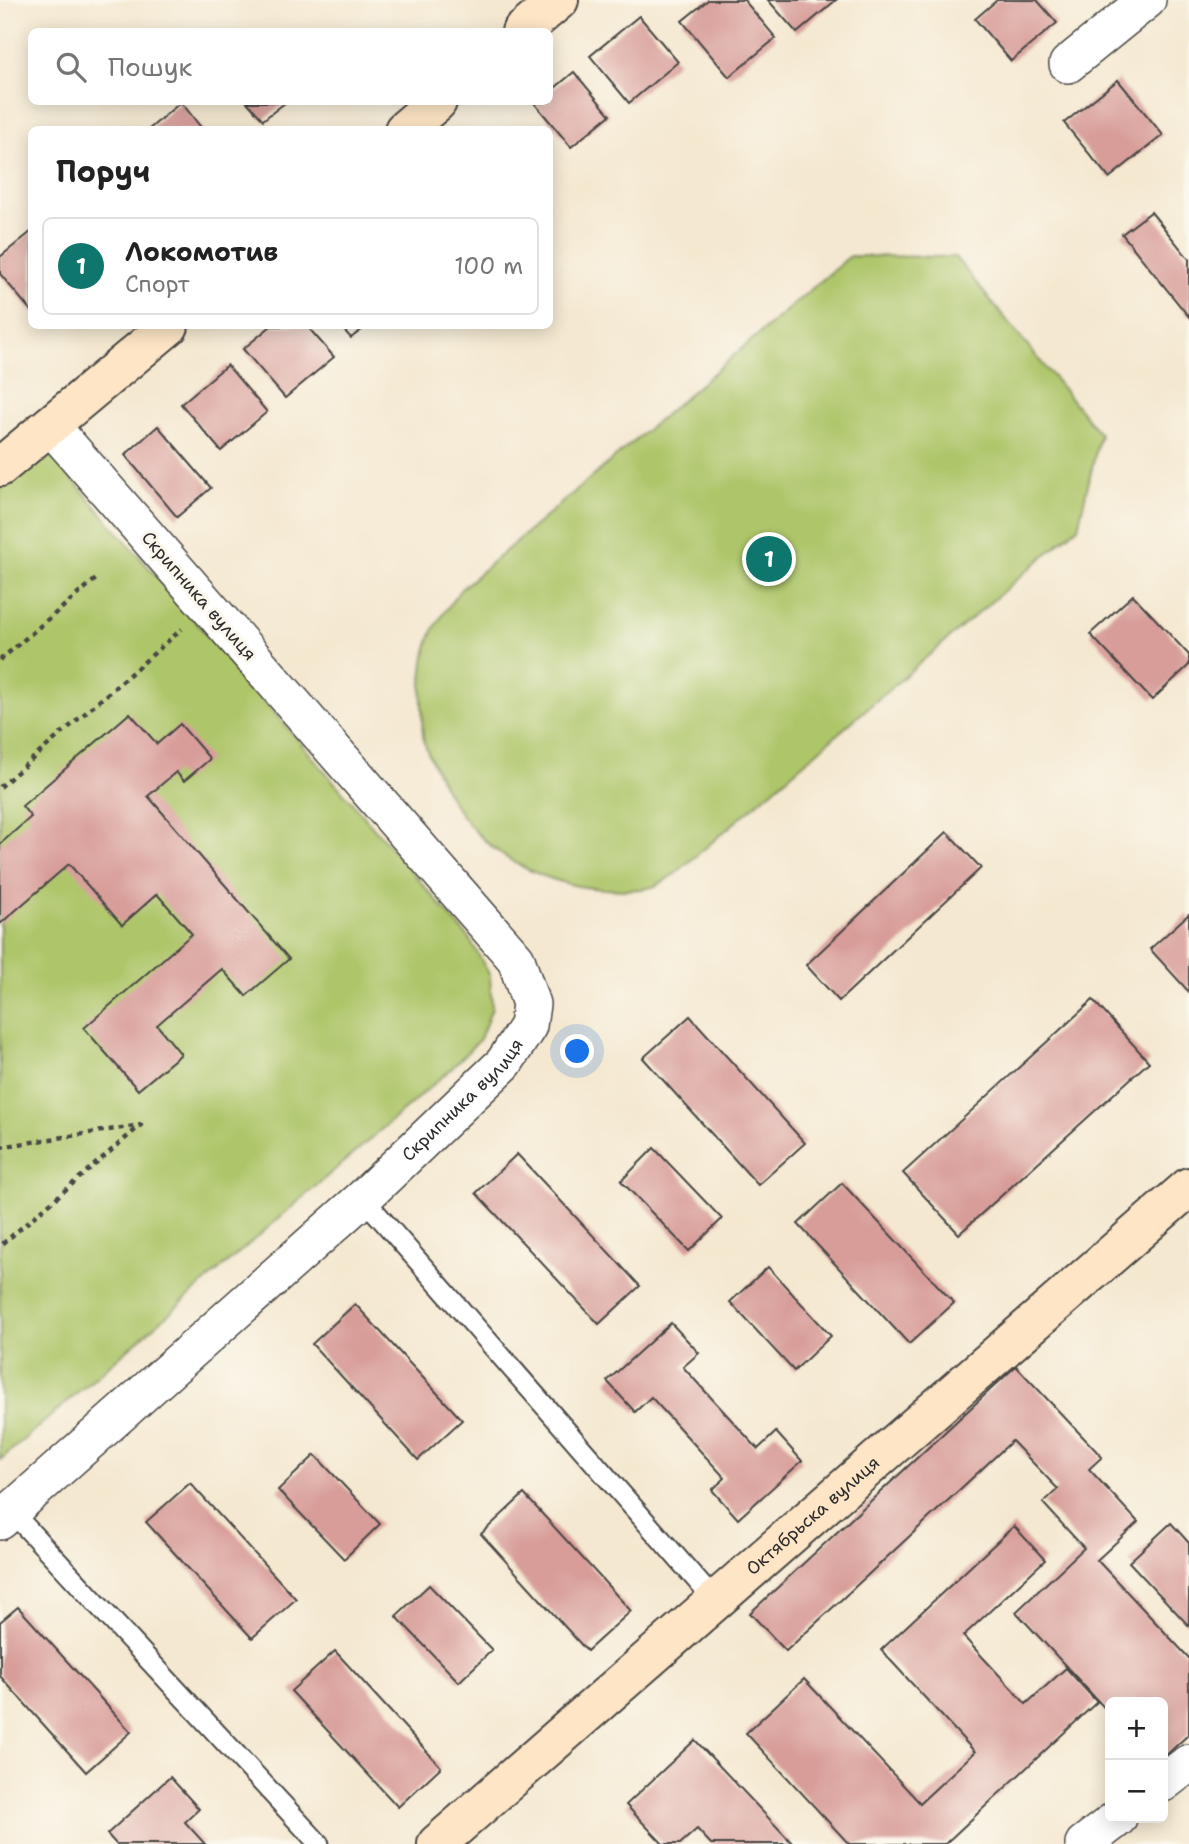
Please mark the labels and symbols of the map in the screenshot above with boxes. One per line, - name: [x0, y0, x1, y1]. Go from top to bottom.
- street label: Скрипника вулиця: [136, 526, 262, 666]
- pin: 1: [746, 533, 792, 585]
- street label: Скрипника вулиця: [397, 1034, 529, 1167]
- your location: [560, 1034, 594, 1068]
- street label: Октябрьска вулиця: [741, 1451, 885, 1581]

